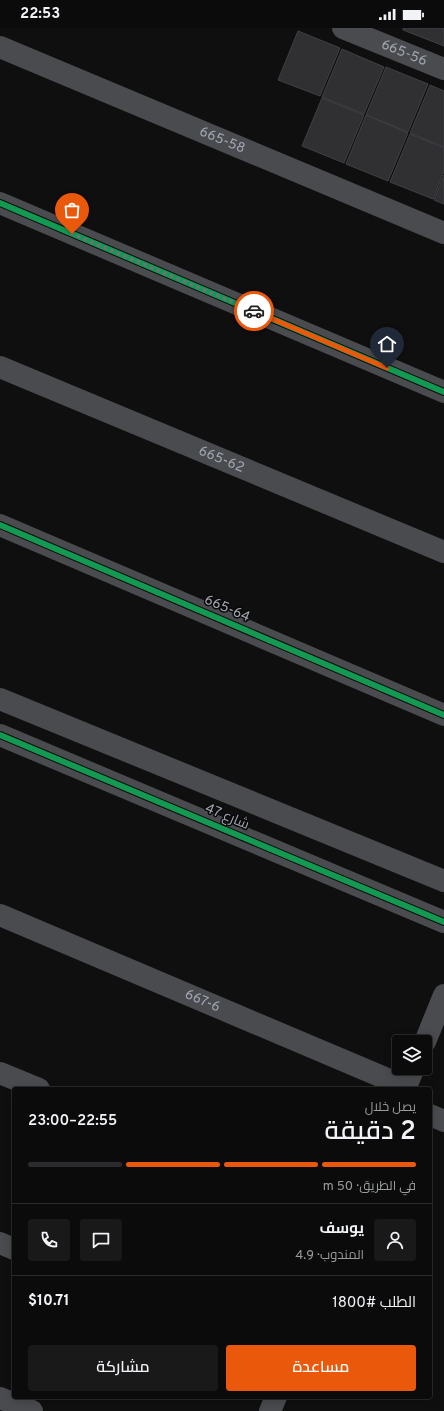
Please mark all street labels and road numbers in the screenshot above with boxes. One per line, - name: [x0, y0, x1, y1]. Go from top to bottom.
- street label: 665-56: [379, 36, 430, 70]
- street label: 665-58: [197, 123, 248, 157]
- street label: 665-62: [196, 442, 247, 476]
- street label: 665-64: [202, 592, 252, 626]
- street label: شارع 47: [202, 800, 252, 834]
- street label: 667-6: [182, 986, 223, 1016]

